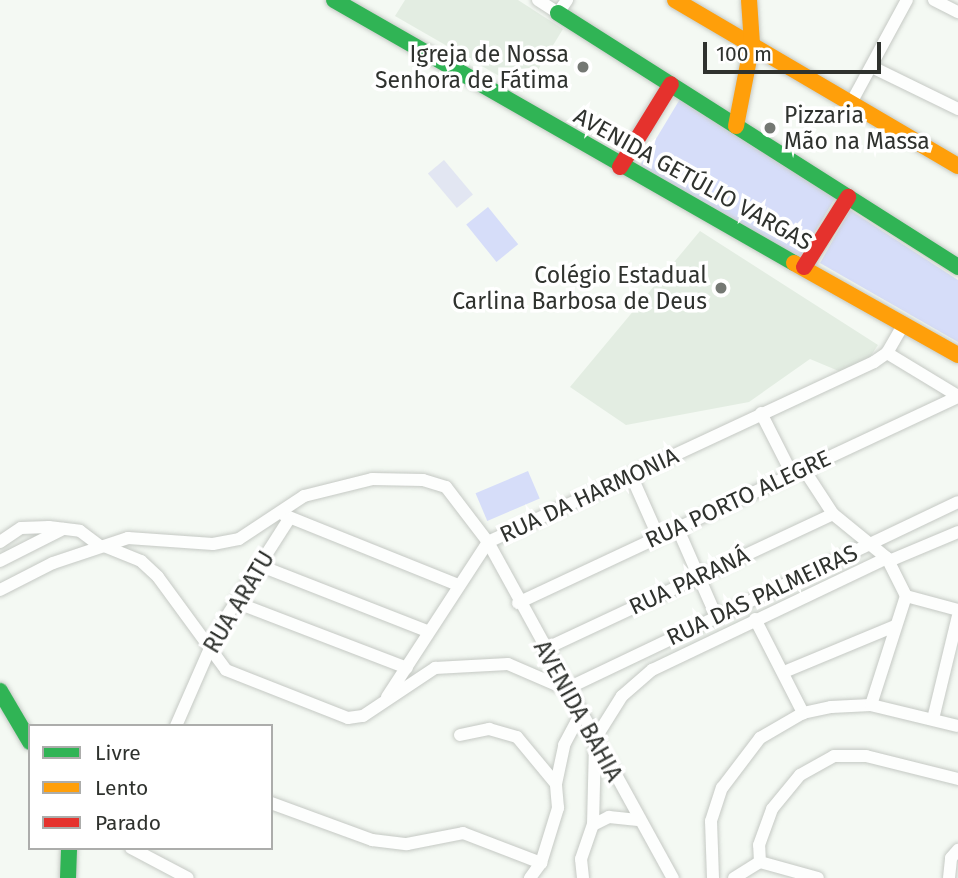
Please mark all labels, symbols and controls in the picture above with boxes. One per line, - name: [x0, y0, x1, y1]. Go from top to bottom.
- scale bar: [706, 28, 884, 72]
- place label: Igreja de Nossa Senhora de Fátima: [375, 40, 569, 94]
- text: 100 m: [716, 41, 772, 67]
- marker: Igreja de Nossa Senhora de Fátima: [575, 59, 591, 75]
- place label: Pizzaria Mão na Massa: [784, 101, 930, 155]
- street label: AVENIDA GETÚLIO VARGAS: [569, 102, 817, 256]
- marker: Pizzaria Mão na Massa: [762, 120, 778, 136]
- place label: Colégio Estadual Carlina Barbosa de Deus: [452, 261, 707, 315]
- marker: Colégio Estadual Carlina Barbosa de Deus: [713, 280, 729, 296]
- street label: RUA DA HARMONIA: [495, 442, 683, 548]
- street label: RUA PORTO ALEGRE: [641, 444, 835, 554]
- street label: RUA DAS PALMEIRAS: [662, 539, 862, 651]
- street label: RUA PARANÁ: [625, 541, 753, 621]
- street label: RUA ARATU: [198, 546, 280, 658]
- street label: AVENIDA BAHIA: [528, 636, 628, 786]
- legend: [28, 724, 273, 850]
- text: Livre: [95, 740, 141, 766]
- text: Lento: [95, 775, 148, 801]
- text: Parado: [95, 810, 161, 836]

